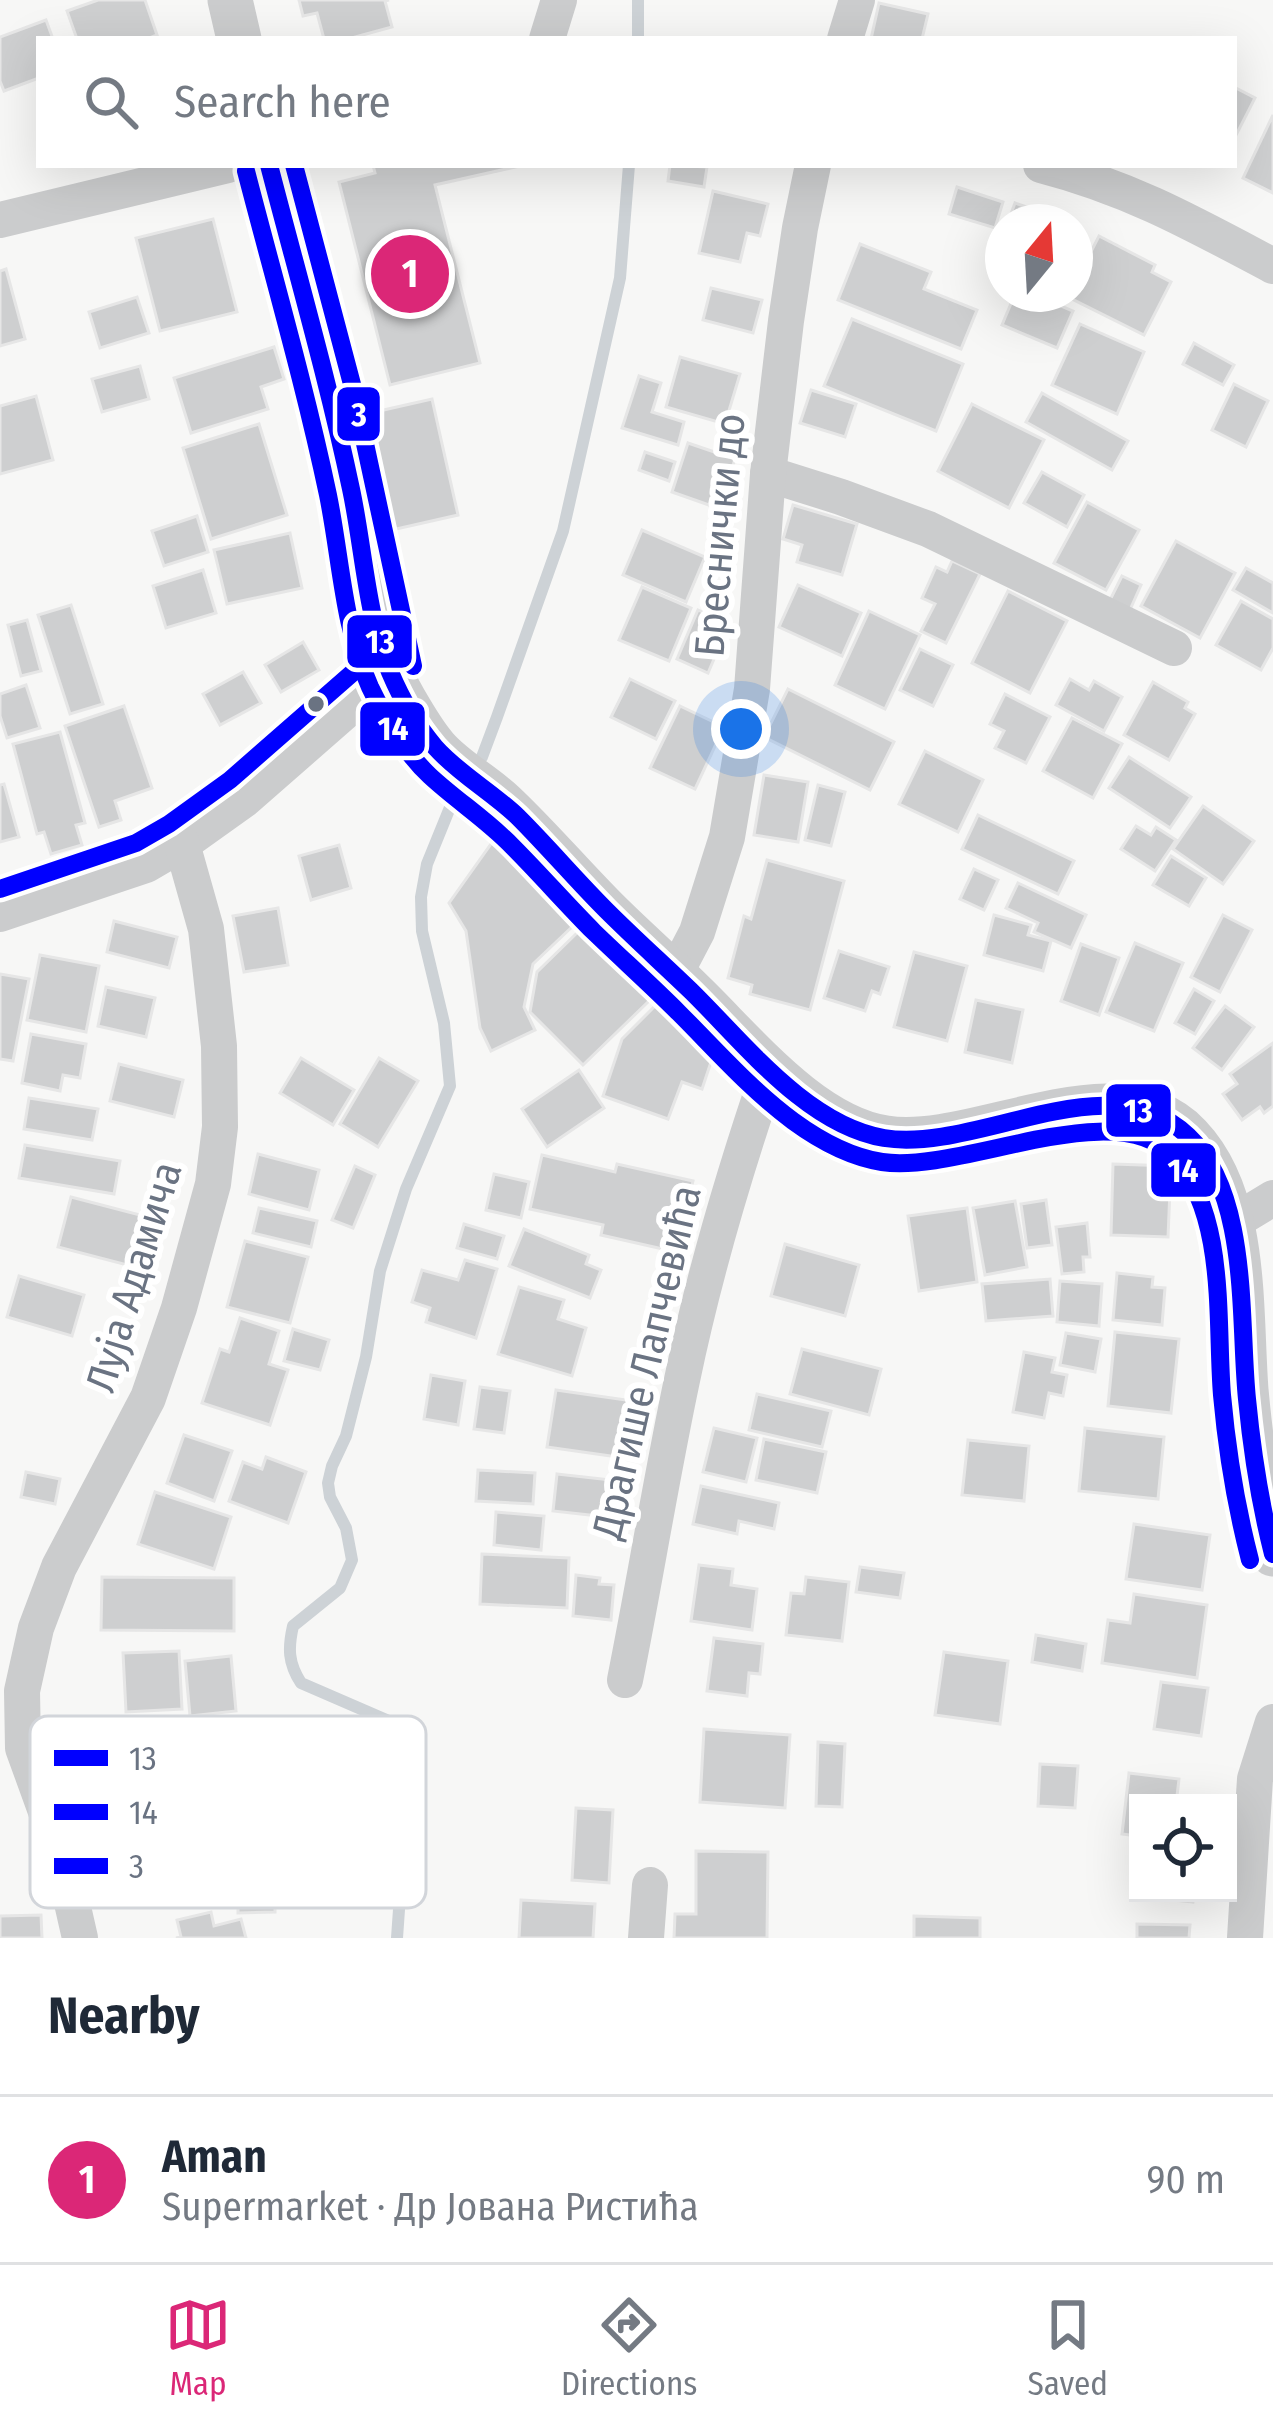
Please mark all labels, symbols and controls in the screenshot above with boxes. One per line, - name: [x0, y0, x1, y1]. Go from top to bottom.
- search box: [36, 36, 1237, 168]
- icon: search: [78, 69, 144, 135]
- text: Search here: [174, 75, 391, 129]
- north arrow: [985, 204, 1093, 312]
- pin: 1: [371, 229, 449, 319]
- line badge: 3: [335, 385, 382, 443]
- text: 3: [350, 395, 367, 435]
- street label: Бреснички до: [684, 411, 756, 659]
- line badge: 13: [345, 613, 414, 670]
- text: 13: [365, 622, 395, 662]
- unlabelled marker: [305, 693, 327, 715]
- your location: [711, 699, 771, 759]
- line badge: 14: [358, 700, 427, 758]
- text: 14: [378, 709, 408, 749]
- line badge: 13: [1104, 1082, 1173, 1139]
- text: 13: [1123, 1091, 1153, 1131]
- line badge: 14: [1149, 1141, 1218, 1199]
- text: 14: [1168, 1151, 1198, 1191]
- street label: Луја Адамича: [75, 1156, 193, 1398]
- street label: Драгише Лапчевића: [582, 1181, 712, 1544]
- legend: [30, 1716, 426, 1908]
- text: 13: [129, 1739, 157, 1779]
- text: 14: [129, 1793, 158, 1833]
- map controls: [1129, 1794, 1237, 1902]
- button: locate: [1129, 1794, 1237, 1902]
- text: 3: [129, 1847, 144, 1887]
- text: Nearby: [48, 1985, 200, 2047]
- text: Aman: [162, 2130, 267, 2184]
- text: 1: [79, 2157, 95, 2203]
- text: 90 m: [1147, 2157, 1225, 2203]
- text: Supermarket · Др Јована Ристића: [162, 2184, 699, 2230]
- tab: Map: [165, 2292, 231, 2404]
- tab: Directions: [561, 2292, 697, 2404]
- tab: Saved: [1027, 2292, 1108, 2404]

